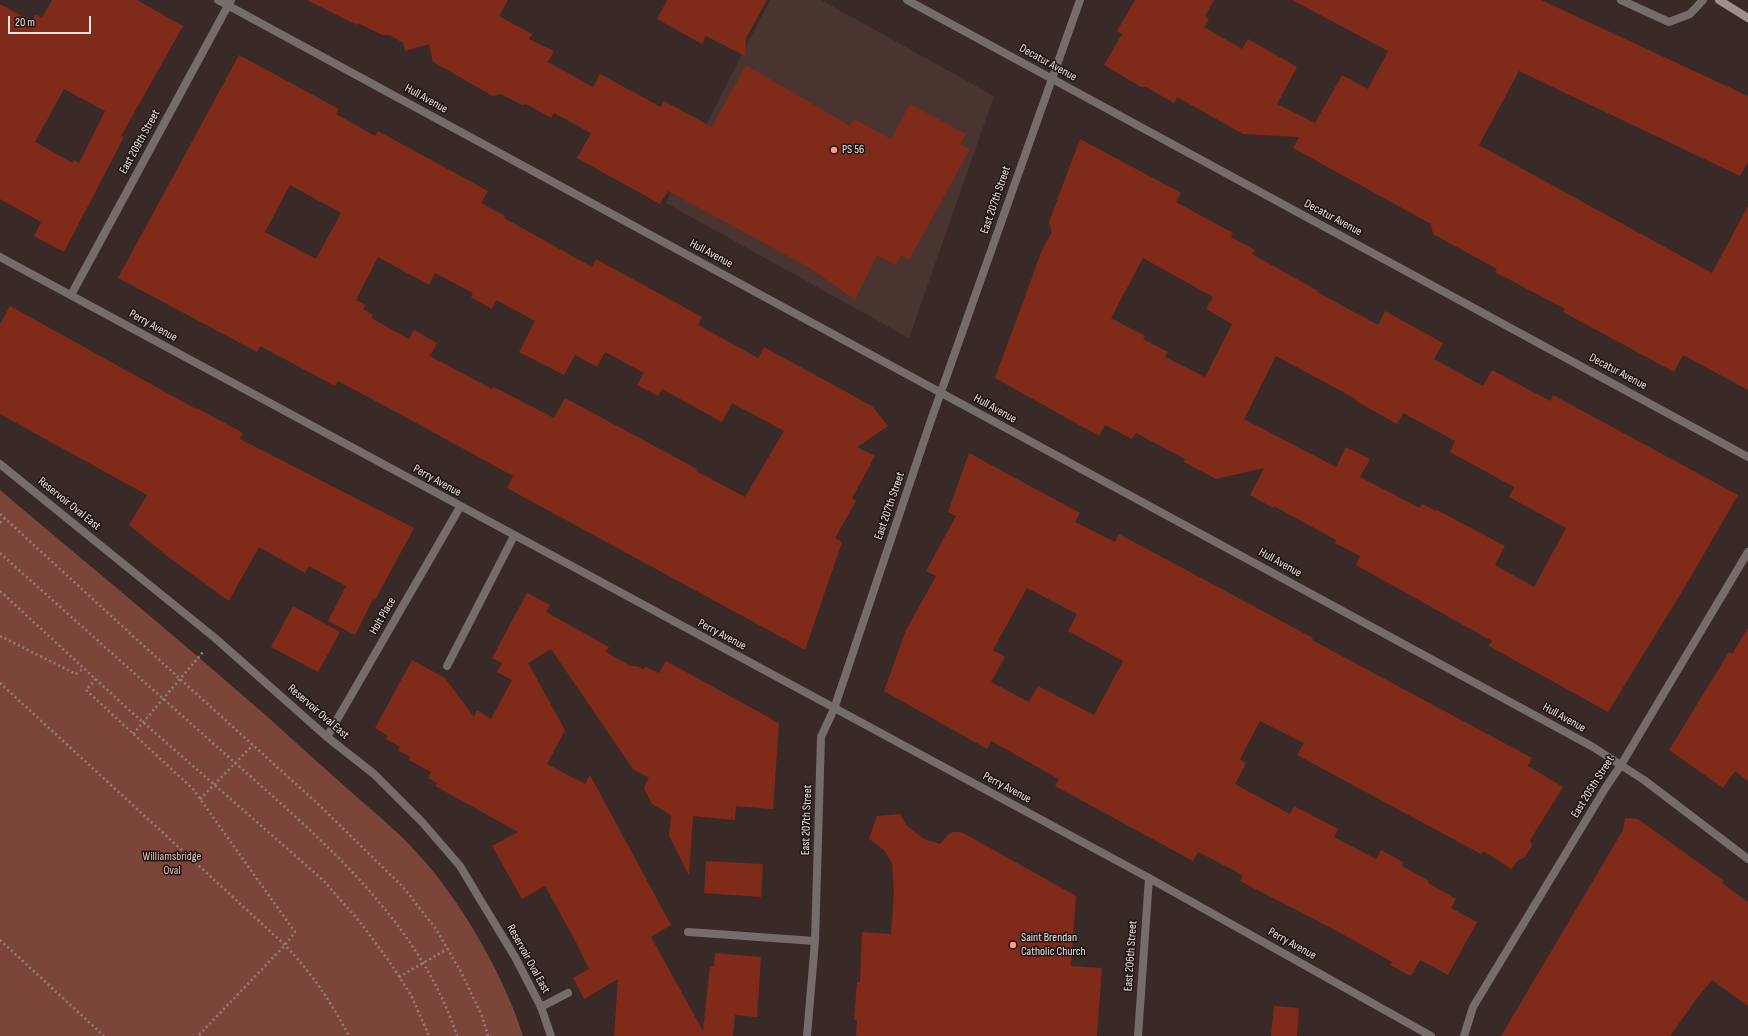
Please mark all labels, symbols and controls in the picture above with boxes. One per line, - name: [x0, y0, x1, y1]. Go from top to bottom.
- scale bar: [10, 8, 93, 34]
- text: 20 m: [15, 15, 35, 30]
- street label: Decatur Avenue: [1017, 41, 1079, 85]
- street label: Hull Avenue: [402, 81, 450, 117]
- street label: East 209th Street: [116, 107, 164, 177]
- place label: PS 56: [842, 143, 864, 157]
- marker: PS 56: [829, 145, 839, 155]
- street label: East 207th Street: [978, 164, 1014, 236]
- street label: Decatur Avenue: [1302, 197, 1364, 239]
- street label: Hull Avenue: [687, 237, 735, 271]
- street label: Perry Avenue: [126, 307, 180, 345]
- street label: Decatur Avenue: [1587, 351, 1649, 393]
- street label: Hull Avenue: [971, 391, 1019, 427]
- street label: Perry Avenue: [410, 462, 464, 500]
- street label: East 207th Street: [872, 470, 908, 542]
- street label: Reservoir Oval East: [35, 474, 103, 534]
- street label: Hull Avenue: [1256, 545, 1304, 581]
- street label: Holt Place: [367, 595, 399, 637]
- street label: Perry Avenue: [695, 616, 749, 654]
- street label: Reservoir Oval East: [284, 681, 352, 743]
- street label: Hull Avenue: [1540, 700, 1588, 736]
- street label: East 205th Street: [1568, 753, 1618, 821]
- street label: Perry Avenue: [980, 769, 1034, 807]
- street label: East 207th Street: [799, 785, 815, 855]
- park label: Williamsbridge Oval: [143, 850, 201, 878]
- street label: East 206th Street: [1121, 920, 1141, 992]
- street label: Reservoir Oval East: [503, 922, 553, 996]
- street label: Perry Avenue: [1265, 925, 1319, 963]
- place label: Saint Brendan Catholic Church: [1021, 931, 1086, 959]
- marker: Saint Brendan Catholic Church: [1008, 940, 1018, 950]

